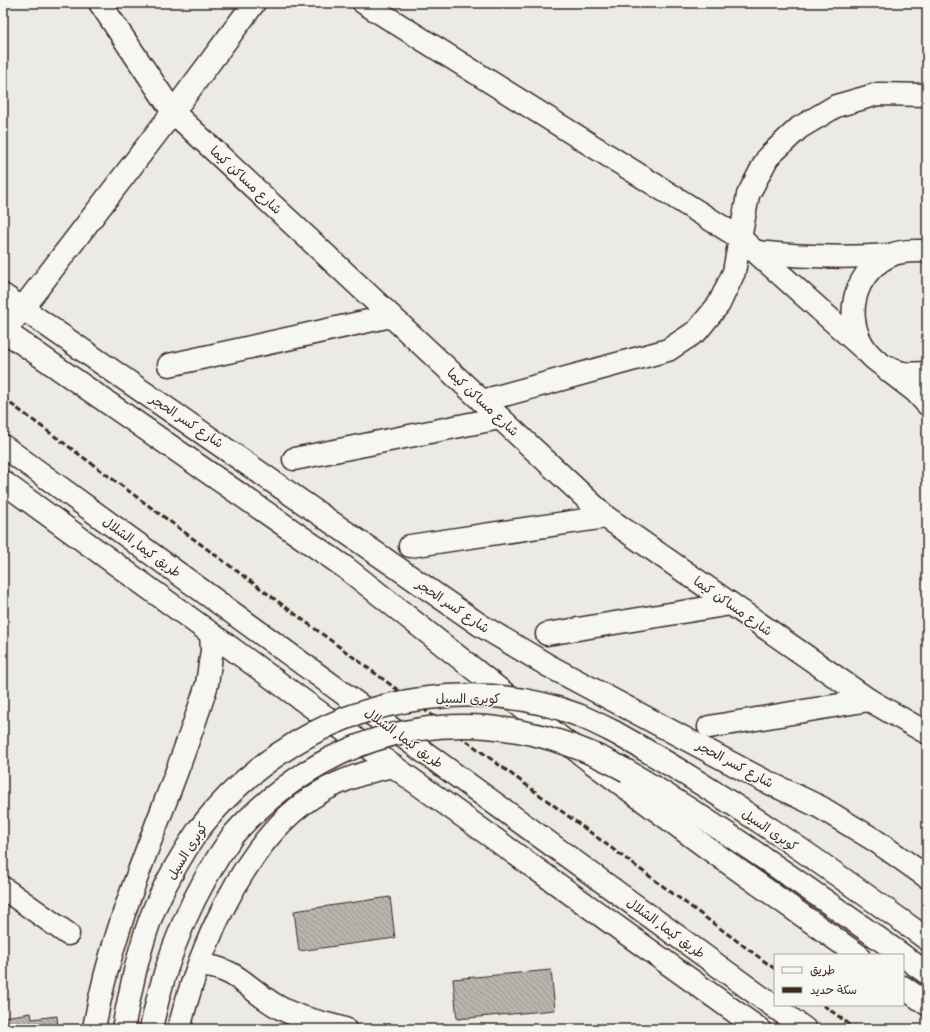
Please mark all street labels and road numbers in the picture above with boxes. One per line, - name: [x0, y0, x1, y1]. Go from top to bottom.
- street label: شارع مساكن كيما: [204, 140, 288, 220]
- street label: شارع مساكن كيما: [441, 362, 525, 442]
- street label: شارع كسر الحجر: [145, 387, 229, 454]
- street label: طريق كيما, الشلال: [98, 510, 186, 584]
- street label: شارع مساكن كيما: [689, 570, 777, 642]
- street label: شارع كسر الحجر: [411, 572, 495, 639]
- street label: كوبرى السيل: [436, 687, 501, 710]
- street label: طريق كيما, الشلال: [360, 701, 448, 775]
- street label: شارع كسر الحجر: [691, 733, 778, 794]
- street label: كوبرى السيل: [737, 802, 803, 858]
- street label: كوبرى السيل: [160, 817, 214, 884]
- street label: طريق كيما, الشلال: [622, 891, 710, 965]

